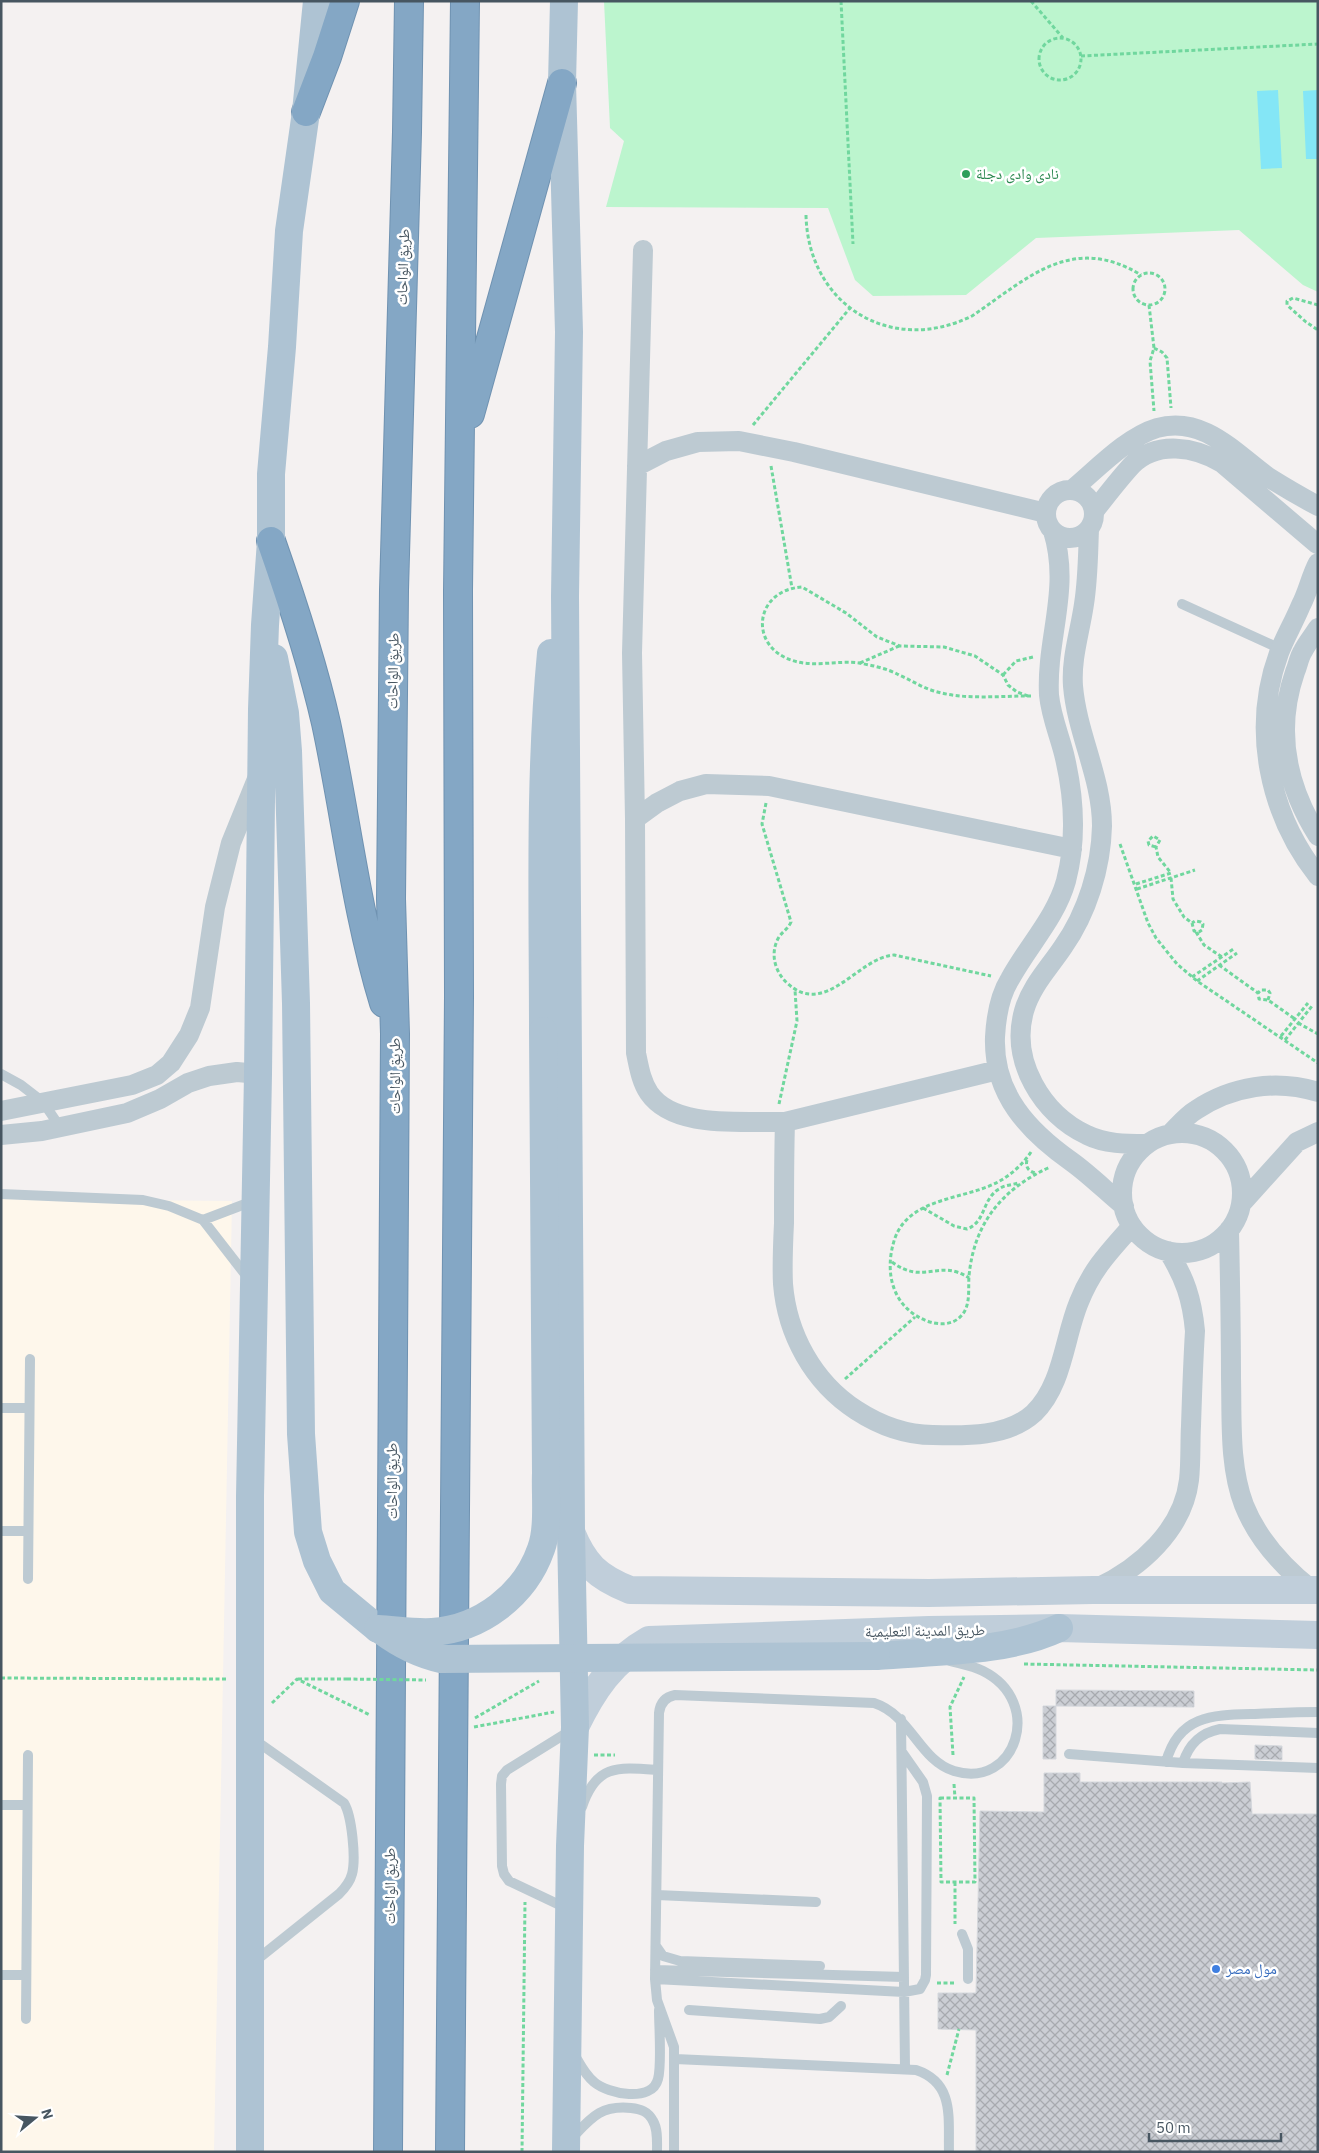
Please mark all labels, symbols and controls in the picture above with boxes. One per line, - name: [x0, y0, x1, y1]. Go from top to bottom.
- place label: نادى وادى دجلة: [976, 164, 1059, 184]
- marker: نادى وادى دجلة: [960, 168, 972, 180]
- street label: طريق الواحات: [392, 228, 414, 306]
- street label: طريق الواحات: [382, 632, 404, 709]
- street label: طريق الواحات: [385, 1038, 405, 1114]
- street label: طريق الواحات: [382, 1443, 402, 1519]
- street label: طريق المدينة التعليمية: [865, 1620, 985, 1642]
- street label: طريق الواحات: [380, 1848, 400, 1924]
- place label: مول مصر: [1225, 1959, 1277, 1979]
- marker: مول مصر: [1210, 1963, 1222, 1975]
- north arrow: [10, 2093, 60, 2143]
- text: N: [37, 2106, 57, 2122]
- scale bar: [1149, 2110, 1282, 2142]
- text: 50 m: [1156, 2118, 1191, 2137]

